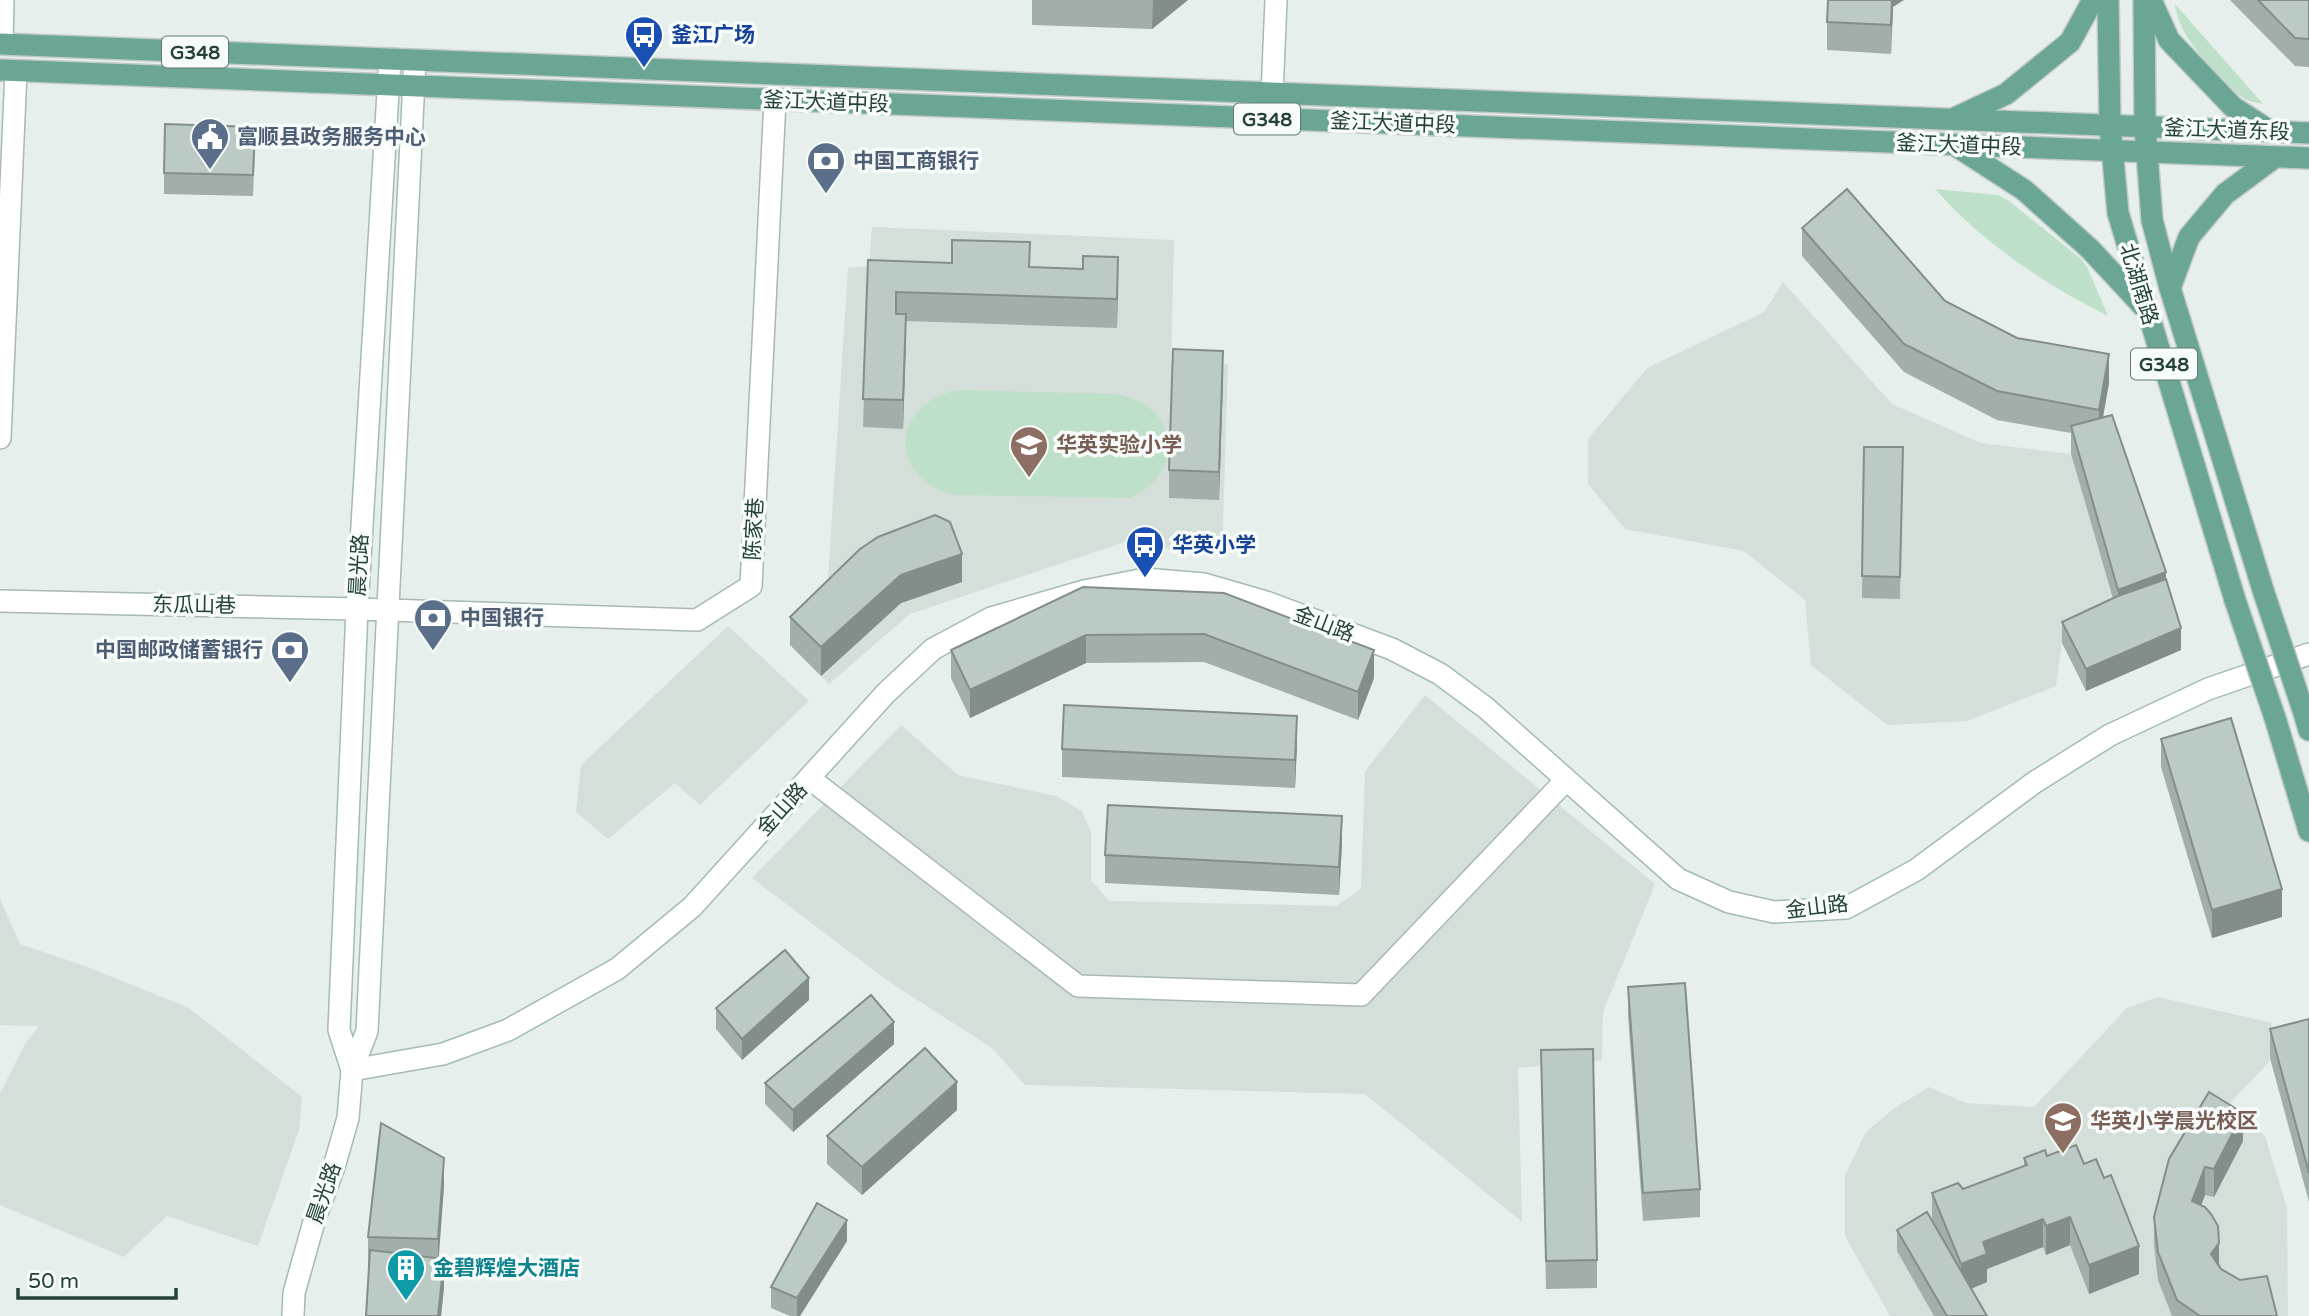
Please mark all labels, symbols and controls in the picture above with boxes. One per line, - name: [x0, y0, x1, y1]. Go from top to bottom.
- bus stop icon: 釜江广场: [623, 14, 665, 69]
- place label: 釜江广场: [671, 23, 755, 48]
- road number: G348: [162, 36, 228, 68]
- street label: 釜江大道中段: [763, 88, 889, 117]
- road number: G348: [1234, 104, 1300, 134]
- street label: 釜江大道中段: [1330, 109, 1456, 138]
- public building icon: 富顺县政务服务中心: [189, 116, 231, 171]
- street label: 釜江大道东段: [2164, 116, 2290, 145]
- place label: 富顺县政务服务中心: [237, 125, 426, 150]
- street label: 釜江大道中段: [1896, 131, 2022, 160]
- bank icon: 中国工商银行: [805, 140, 847, 195]
- place label: 中国工商银行: [853, 149, 979, 174]
- street label: 北湖南路: [2114, 240, 2163, 328]
- road number: G348: [2131, 348, 2197, 380]
- school or university icon: 华英实验小学: [1008, 424, 1050, 479]
- place label: 华英实验小学: [1056, 433, 1182, 458]
- street label: 陈家巷: [740, 497, 769, 561]
- bus stop icon: 华英小学: [1124, 524, 1166, 579]
- street label: 晨光路: [345, 533, 374, 597]
- place label: 华英小学: [1172, 533, 1256, 558]
- street label: 东瓜山巷: [152, 592, 236, 619]
- bank icon: 中国银行: [412, 597, 454, 652]
- street label: 金山路: [1290, 602, 1358, 647]
- place label: 中国银行: [460, 606, 544, 631]
- bank icon: 中国邮政储蓄银行: [269, 629, 311, 684]
- place label: 中国邮政储蓄银行: [95, 638, 263, 663]
- street label: 金山路: [752, 778, 813, 841]
- street label: 金山路: [1784, 891, 1850, 924]
- school or university icon: 华英小学晨光校区: [2042, 1100, 2084, 1155]
- place label: 华英小学晨光校区: [2090, 1109, 2258, 1134]
- street label: 晨光路: [302, 1159, 347, 1227]
- building icon: 金碧辉煌大酒店: [385, 1247, 427, 1302]
- scale bar: [18, 1256, 175, 1300]
- place label: 金碧辉煌大酒店: [433, 1256, 580, 1281]
- text: 50 m: [28, 1269, 79, 1294]

